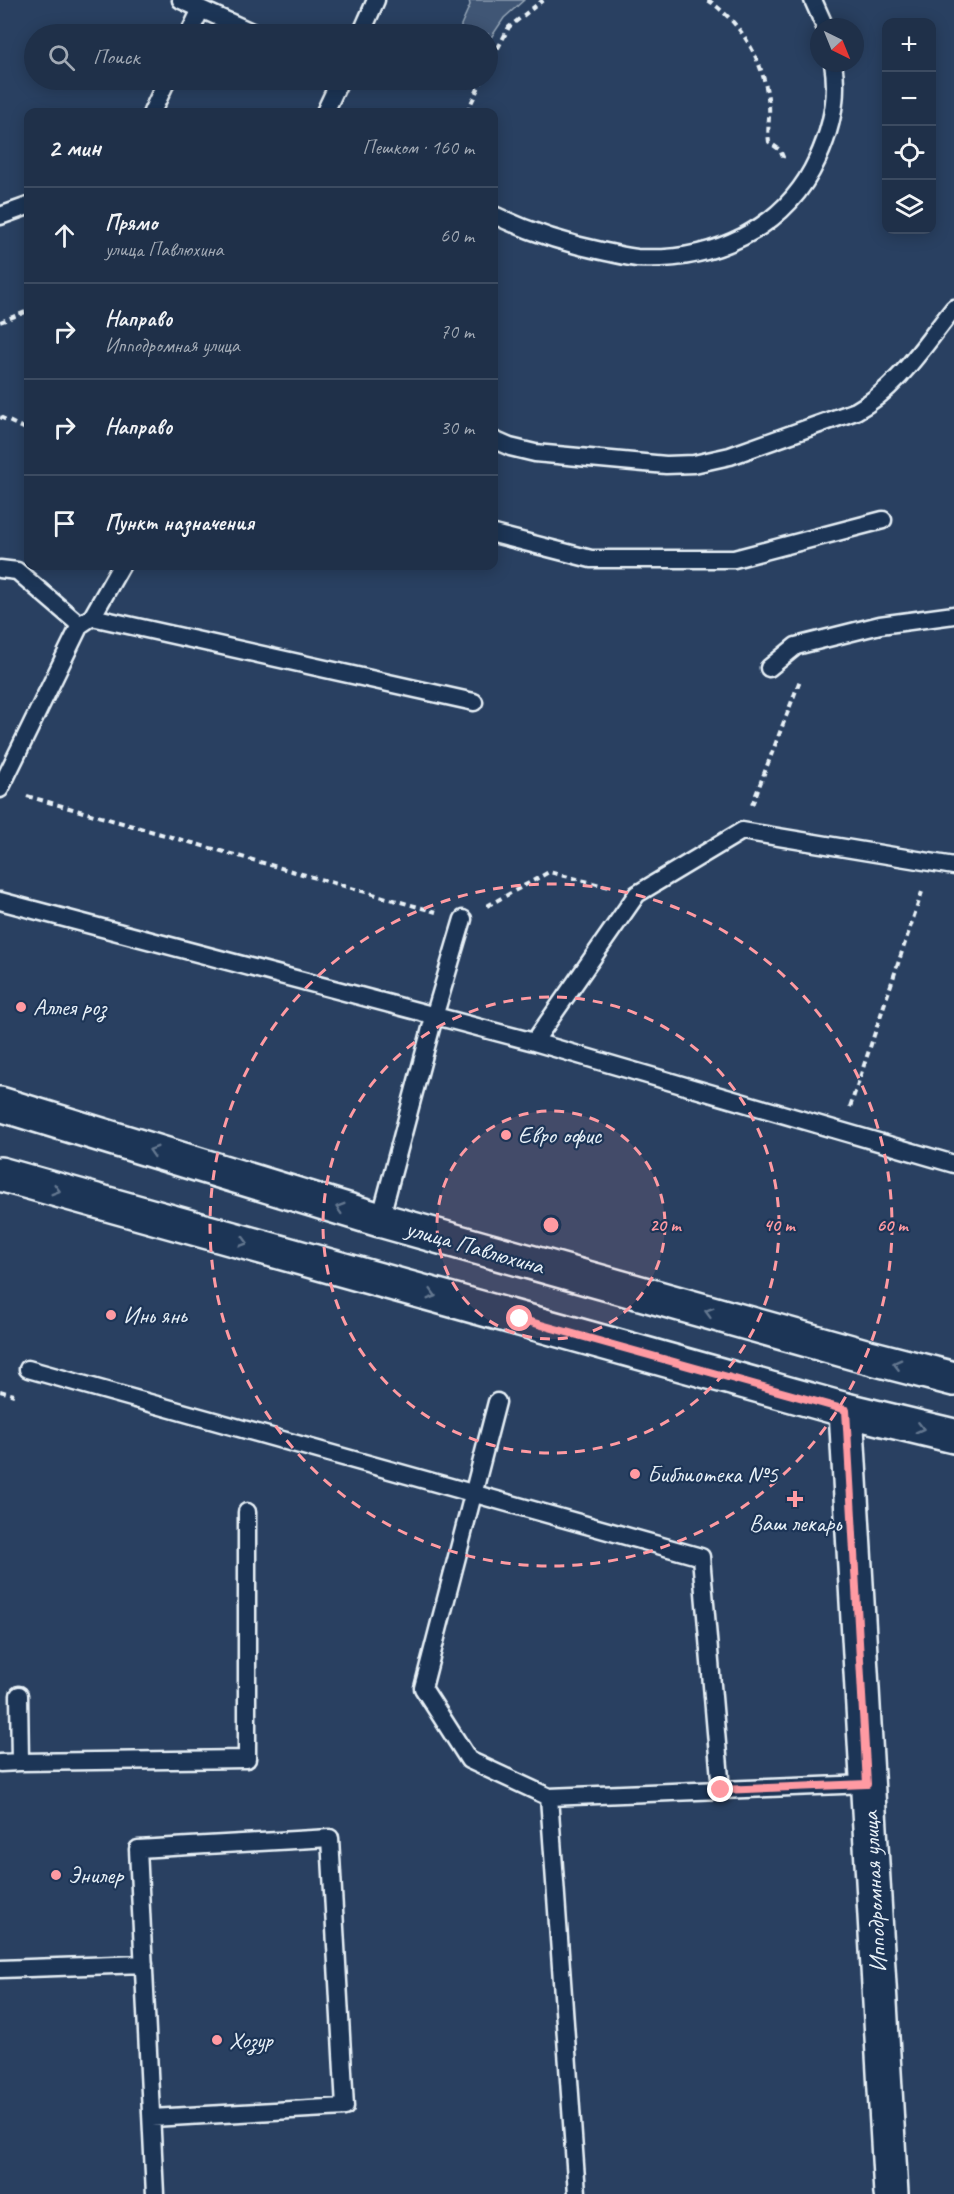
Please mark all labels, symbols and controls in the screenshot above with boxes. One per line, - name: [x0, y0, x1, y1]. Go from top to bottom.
- north arrow: [810, 18, 864, 72]
- map controls: [882, 18, 936, 234]
- button: +: [882, 18, 936, 72]
- search box: [24, 24, 498, 90]
- icon: search: [45, 41, 78, 74]
- text: Поиск: [93, 43, 139, 71]
- button: −: [882, 72, 936, 126]
- button: locate: [882, 126, 936, 180]
- text: 2 мин: [48, 131, 101, 164]
- text: Пешком · 160 m: [362, 135, 474, 160]
- button: layers: [882, 180, 936, 234]
- text: Прямо: [105, 209, 157, 237]
- icon: ahead: [48, 219, 81, 252]
- text: 60 m: [440, 223, 474, 248]
- text: улица Павлюхина: [105, 237, 223, 262]
- text: Направо: [105, 305, 172, 333]
- icon: right: [48, 315, 81, 348]
- text: 70 m: [440, 319, 474, 344]
- text: Ипподромная улица: [105, 333, 240, 358]
- icon: right: [48, 411, 81, 444]
- text: Направо: [105, 413, 172, 441]
- text: 30 m: [440, 415, 474, 440]
- icon: arrive: [48, 507, 81, 540]
- text: Пункт назначения: [105, 509, 254, 537]
- place label: Аллея роз: [33, 992, 108, 1023]
- marker: Аллея роз: [14, 1000, 28, 1014]
- place label: Евро офис: [518, 1120, 603, 1150]
- marker: Евро офис: [499, 1128, 513, 1142]
- one-way arrow: [148, 1146, 159, 1158]
- one-way arrow: [50, 1183, 61, 1195]
- one-way arrow: [335, 1202, 346, 1215]
- street label: улица Павлюхина: [401, 1212, 549, 1281]
- text: 20 m: [650, 1214, 682, 1236]
- text: 40 m: [764, 1214, 796, 1236]
- text: 60 m: [876, 1214, 909, 1236]
- centre of rings: [541, 1215, 561, 1235]
- one-way arrow: [239, 1235, 249, 1248]
- one-way arrow: [427, 1287, 437, 1300]
- place label: Инь янь: [123, 1300, 188, 1330]
- route start: [506, 1305, 532, 1331]
- one-way arrow: [704, 1307, 714, 1320]
- marker: Инь янь: [104, 1308, 118, 1322]
- one-way arrow: [892, 1359, 902, 1372]
- one-way arrow: [915, 1421, 925, 1434]
- place label: Библиотека №5: [647, 1459, 779, 1489]
- marker: Библиотека №5: [628, 1467, 642, 1481]
- marker: Ваш лекарь: [788, 1492, 802, 1506]
- place label: Ваш лекарь: [749, 1508, 842, 1538]
- route end: [707, 1776, 733, 1802]
- street label: Ипподромная улица: [855, 1809, 893, 1973]
- place label: Энилер: [68, 1860, 125, 1890]
- marker: Энилер: [49, 1868, 63, 1882]
- place label: Хозур: [229, 2025, 275, 2056]
- marker: Хозур: [210, 2033, 224, 2047]

